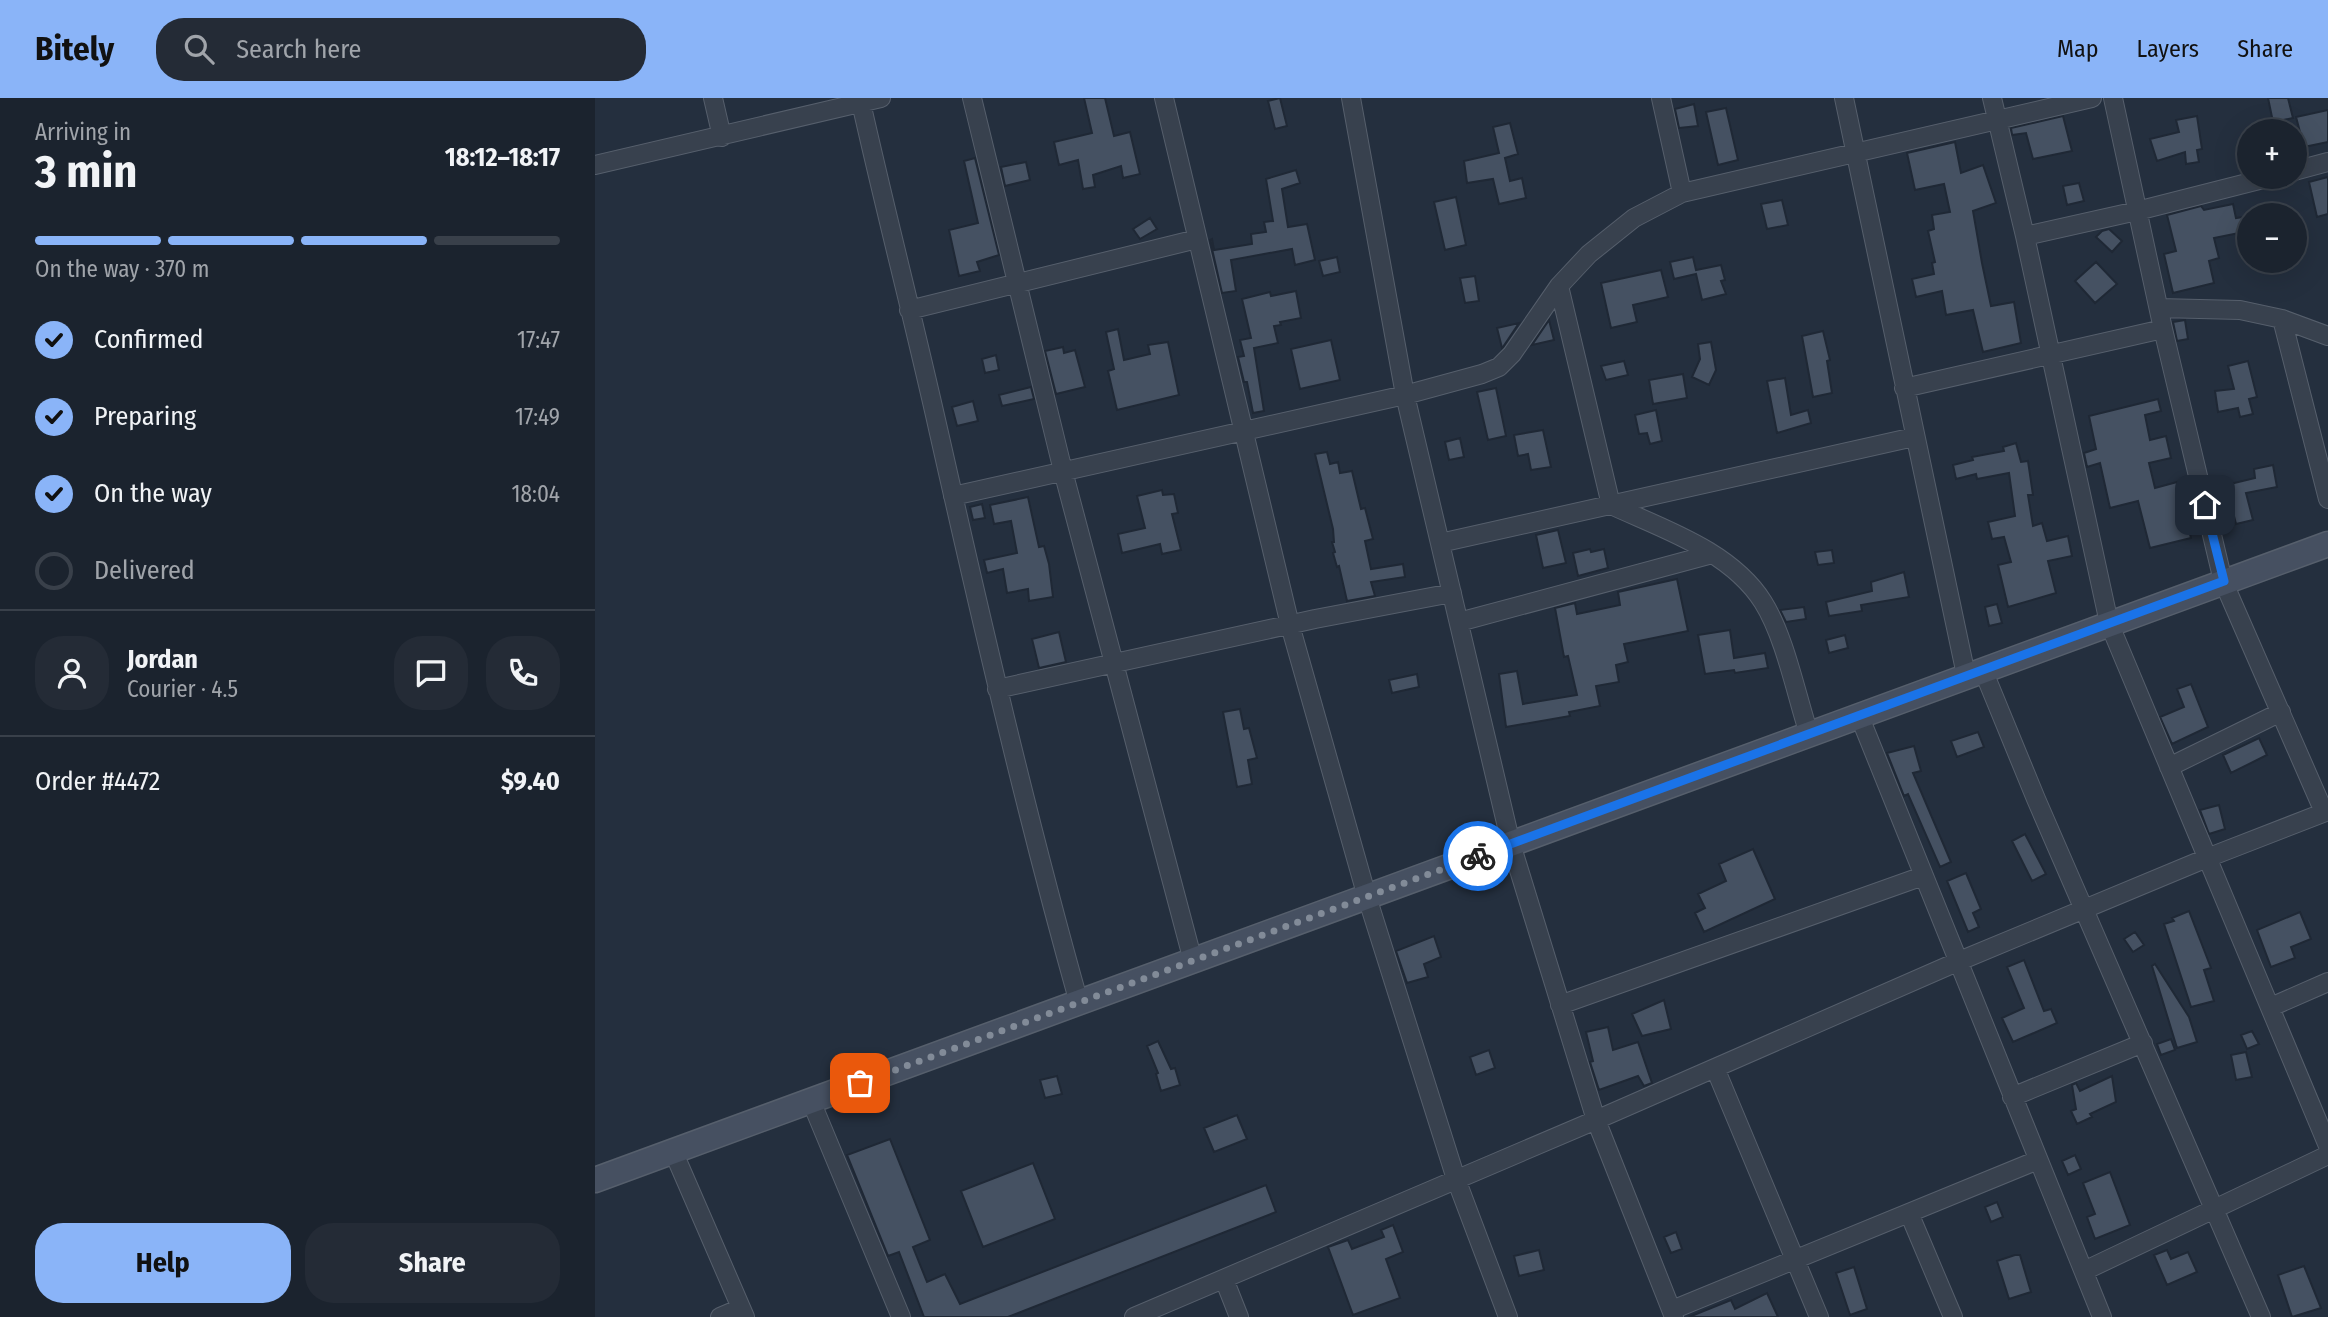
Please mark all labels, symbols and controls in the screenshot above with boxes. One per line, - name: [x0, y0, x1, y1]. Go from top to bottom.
- search box: [156, 18, 646, 81]
- text: Bitely: [35, 29, 114, 69]
- icon: search: [180, 30, 218, 68]
- text: Search here: [236, 34, 361, 65]
- text: Map: [2057, 35, 2099, 63]
- text: Layers: [2137, 35, 2199, 63]
- text: Share: [2237, 35, 2293, 63]
- text: Arriving in: [35, 118, 131, 146]
- map controls: [2237, 119, 2307, 273]
- button: +: [2237, 119, 2307, 189]
- text: 18:12–18:17: [445, 142, 560, 173]
- text: 3 min: [35, 144, 137, 199]
- button: −: [2237, 203, 2307, 273]
- text: On the way · 370 m: [35, 255, 209, 283]
- icon: check: [35, 321, 73, 359]
- text: Confirmed: [94, 324, 204, 355]
- text: 17:47: [517, 326, 560, 354]
- icon: check: [35, 398, 73, 436]
- text: Preparing: [94, 401, 196, 432]
- text: 17:49: [515, 403, 560, 431]
- icon: check: [35, 475, 73, 513]
- pin: [2175, 475, 2235, 535]
- text: On the way: [94, 478, 212, 509]
- text: 18:04: [512, 480, 560, 508]
- icon: home: [2186, 486, 2224, 524]
- text: Delivered: [94, 555, 195, 586]
- button: person: [35, 636, 109, 710]
- button: chat: [394, 636, 468, 710]
- button: phone: [486, 636, 560, 710]
- text: Jordan: [127, 644, 198, 675]
- text: Courier · 4.5: [127, 675, 238, 703]
- text: Order #4472: [35, 766, 160, 797]
- text: $9.40: [501, 766, 560, 797]
- courier: [1443, 821, 1513, 891]
- icon: bike: [1459, 837, 1497, 875]
- pin: [830, 1053, 890, 1113]
- icon: bag: [841, 1064, 879, 1102]
- button: Help: [35, 1223, 291, 1303]
- button: Share: [305, 1223, 560, 1303]

